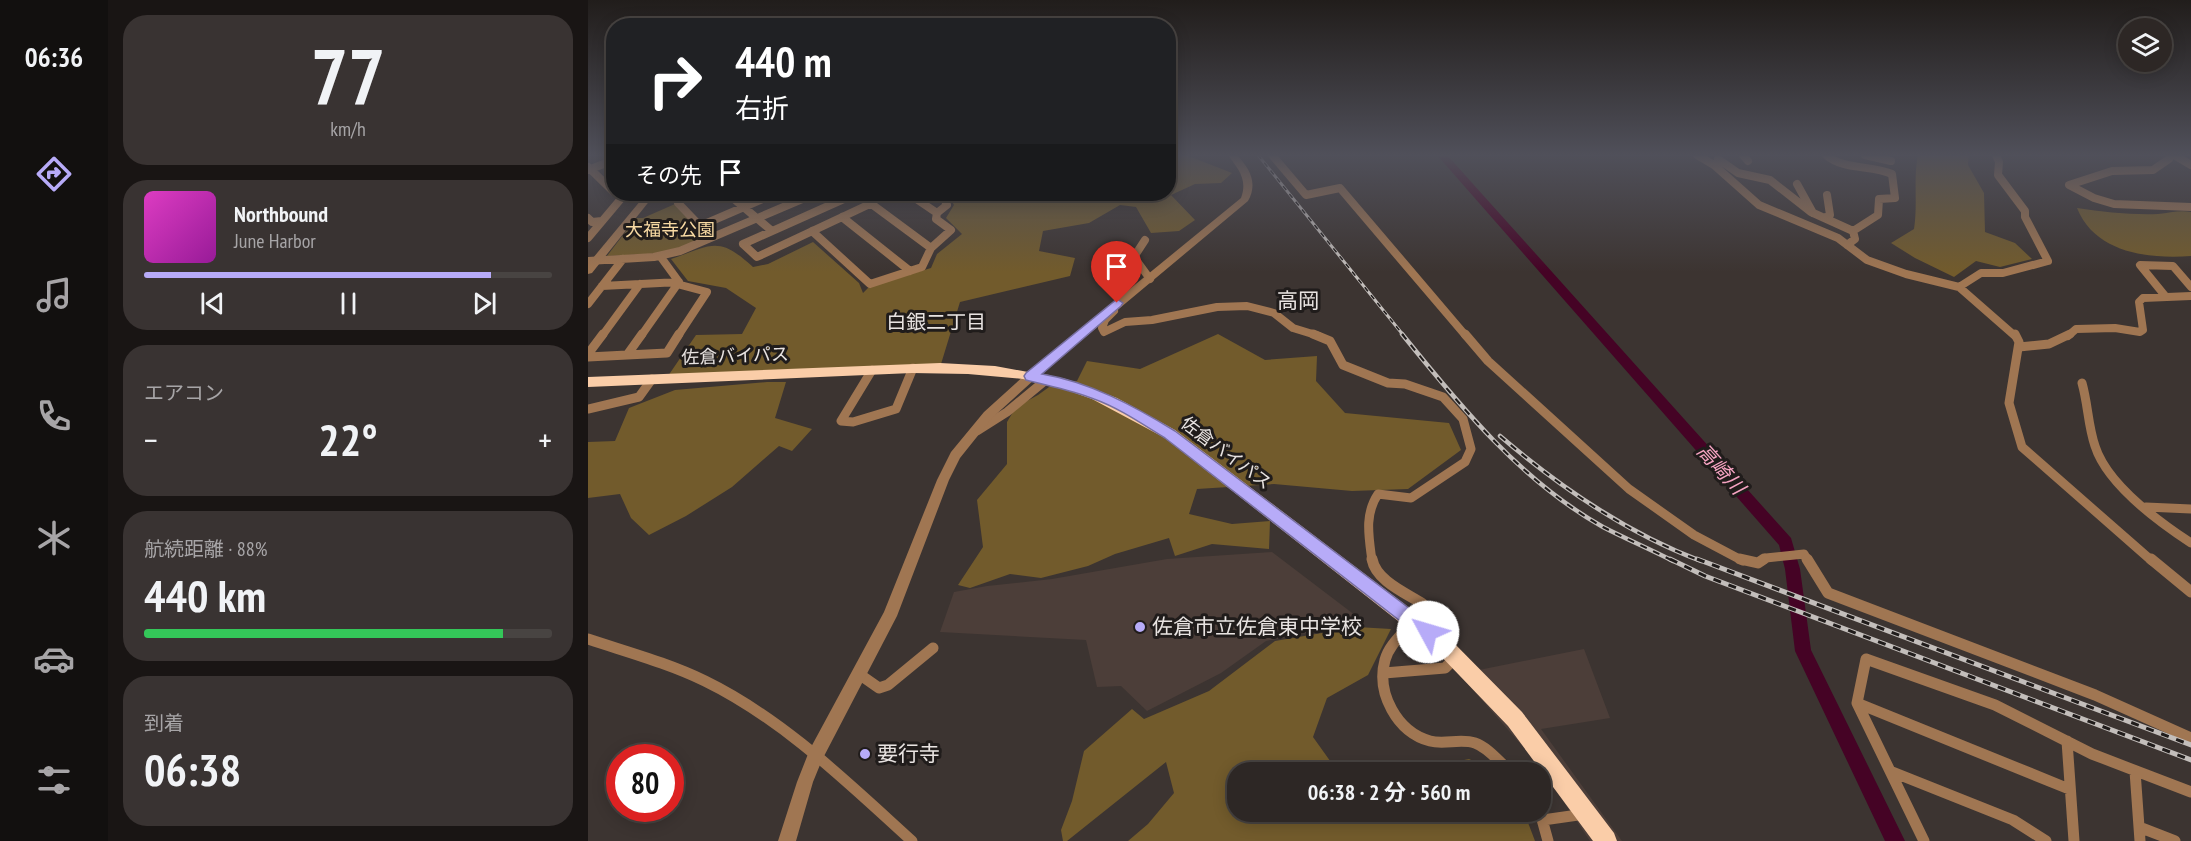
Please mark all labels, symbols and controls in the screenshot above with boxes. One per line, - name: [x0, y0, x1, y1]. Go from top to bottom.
- map controls: [2118, 18, 2172, 72]
- button: layers: [2118, 18, 2172, 72]
- text: 77: [311, 26, 385, 127]
- text: 440 m: [735, 34, 832, 89]
- text: 06:36: [25, 40, 83, 74]
- icon: right: [636, 42, 714, 120]
- text: 右折: [735, 91, 789, 125]
- text: km/h: [330, 116, 366, 142]
- icon: directions: [33, 153, 75, 195]
- icon: arrive: [714, 156, 747, 189]
- text: その先: [636, 161, 702, 189]
- text: Northbound: [234, 200, 328, 228]
- park label: 大福寺公園: [625, 218, 715, 241]
- text: June Harbor: [234, 228, 316, 254]
- pin: [1091, 241, 1142, 303]
- icon: arrive: [1100, 250, 1133, 283]
- icon: music: [33, 274, 75, 316]
- icon: previous: [196, 287, 229, 320]
- icon: pause: [332, 287, 365, 320]
- icon: next: [468, 287, 501, 320]
- district label: 高岡: [1277, 287, 1319, 314]
- district label: 白銀二丁目: [886, 309, 986, 335]
- street label: 佐倉バイパス: [681, 342, 789, 369]
- text: エアコン: [144, 380, 224, 406]
- icon: phone: [33, 395, 75, 437]
- text: 22°: [318, 410, 378, 468]
- street label: 佐倉バイパス: [1176, 411, 1276, 494]
- text: −: [144, 418, 158, 461]
- text: +: [538, 418, 552, 461]
- water label: 高崎川: [1691, 438, 1752, 501]
- icon: climate: [33, 517, 75, 559]
- text: 航続距離 · 88%: [144, 536, 267, 562]
- text: 440 km: [144, 566, 266, 624]
- position arrow: [1396, 600, 1460, 664]
- place label: 佐倉市立佐倉東中学校: [1152, 613, 1362, 640]
- marker: 佐倉市立佐倉東中学校: [1133, 620, 1147, 634]
- icon: car: [33, 638, 75, 680]
- text: 到着: [144, 710, 184, 736]
- text: 06:38: [144, 740, 241, 798]
- place label: 要行寺: [877, 740, 940, 767]
- speed limit sign: 80: [606, 744, 684, 822]
- marker: 要行寺: [858, 747, 872, 761]
- icon: filters: [33, 759, 75, 801]
- text: 06:38 · 2 分 · 560 m: [1308, 778, 1470, 806]

